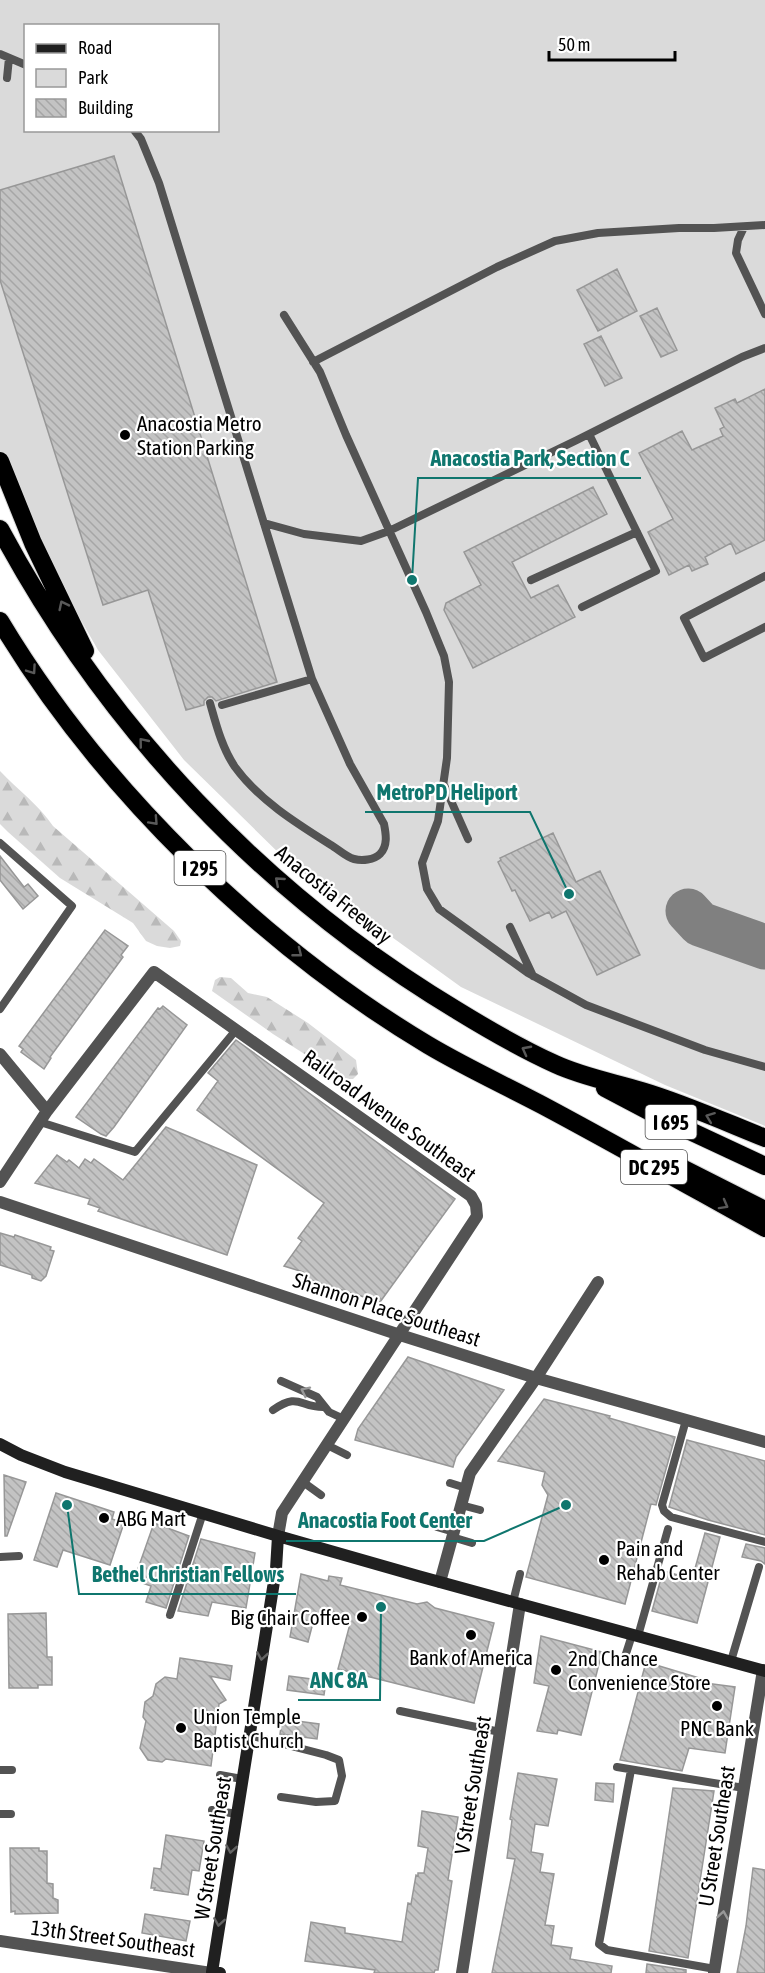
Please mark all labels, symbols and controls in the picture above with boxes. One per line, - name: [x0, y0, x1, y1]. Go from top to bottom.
- legend: [24, 24, 219, 132]
- scale bar: [549, 24, 675, 62]
- text: 50 m: [558, 34, 590, 55]
- text: Road: [78, 37, 112, 58]
- text: Park: [78, 67, 108, 88]
- text: Building: [78, 97, 133, 118]
- place label: Anacostia Metro Station Parking: [137, 411, 262, 459]
- marker: Anacostia Metro Station Parking: [118, 428, 132, 442]
- callout: Anacostia Park, Section C: [418, 438, 641, 478]
- text: Anacostia Park, Section C: [430, 445, 630, 471]
- one-way arrow: [59, 601, 71, 612]
- one-way arrow: [25, 663, 36, 674]
- one-way arrow: [139, 738, 150, 749]
- callout: MetroPD Heliport: [365, 772, 530, 812]
- text: MetroPD Heliport: [376, 779, 518, 805]
- one-way arrow: [147, 814, 158, 825]
- street label: Anacostia Freeway: [271, 840, 397, 948]
- road number: I 295: [174, 851, 226, 885]
- one-way arrow: [275, 877, 286, 888]
- one-way arrow: [291, 946, 302, 957]
- street label: Railroad Avenue Southeast: [299, 1044, 481, 1186]
- one-way arrow: [522, 1046, 533, 1057]
- road number: I 695: [646, 1105, 696, 1139]
- one-way arrow: [706, 1112, 717, 1124]
- road number: DC 295: [621, 1150, 687, 1184]
- one-way arrow: [718, 1198, 728, 1209]
- street label: Shannon Place Southeast: [290, 1267, 484, 1351]
- one-way arrow: [300, 1387, 311, 1399]
- callout: Anacostia Foot Center: [286, 1501, 484, 1541]
- place label: ABG Mart: [116, 1506, 186, 1530]
- text: Anacostia Foot Center: [297, 1507, 473, 1533]
- marker: ABG Mart: [97, 1511, 111, 1525]
- place label: Pain and Rehab Center: [616, 1536, 720, 1584]
- marker: Pain and Rehab Center: [597, 1553, 611, 1567]
- callout: Bethel Christian Fellows: [79, 1554, 296, 1594]
- text: Bethel Christian Fellows: [92, 1561, 284, 1587]
- place label: Big Chair Coffee: [230, 1605, 350, 1629]
- marker: Big Chair Coffee: [355, 1610, 369, 1624]
- marker: Bank of America: [464, 1628, 478, 1642]
- place label: Bank of America: [409, 1645, 533, 1669]
- place label: 2nd Chance Convenience Store: [568, 1646, 711, 1694]
- one-way arrow: [256, 1652, 268, 1661]
- callout: ANC 8A: [298, 1660, 380, 1700]
- marker: 2nd Chance Convenience Store: [549, 1663, 563, 1677]
- text: ANC 8A: [309, 1667, 368, 1693]
- marker: PNC Bank: [710, 1699, 724, 1713]
- place label: Union Temple Baptist Church: [193, 1704, 304, 1752]
- street label: V Street Southeast: [449, 1714, 495, 1856]
- place label: PNC Bank: [680, 1716, 754, 1740]
- marker: Union Temple Baptist Church: [174, 1721, 188, 1735]
- street label: U Street Southeast: [693, 1764, 739, 1908]
- street label: W Street Southeast: [189, 1775, 235, 1921]
- one-way arrow: [225, 1843, 238, 1853]
- one-way arrow: [717, 1911, 729, 1920]
- street label: 13th Street Southeast: [29, 1915, 197, 1961]
- one-way arrow: [214, 1918, 226, 1927]

